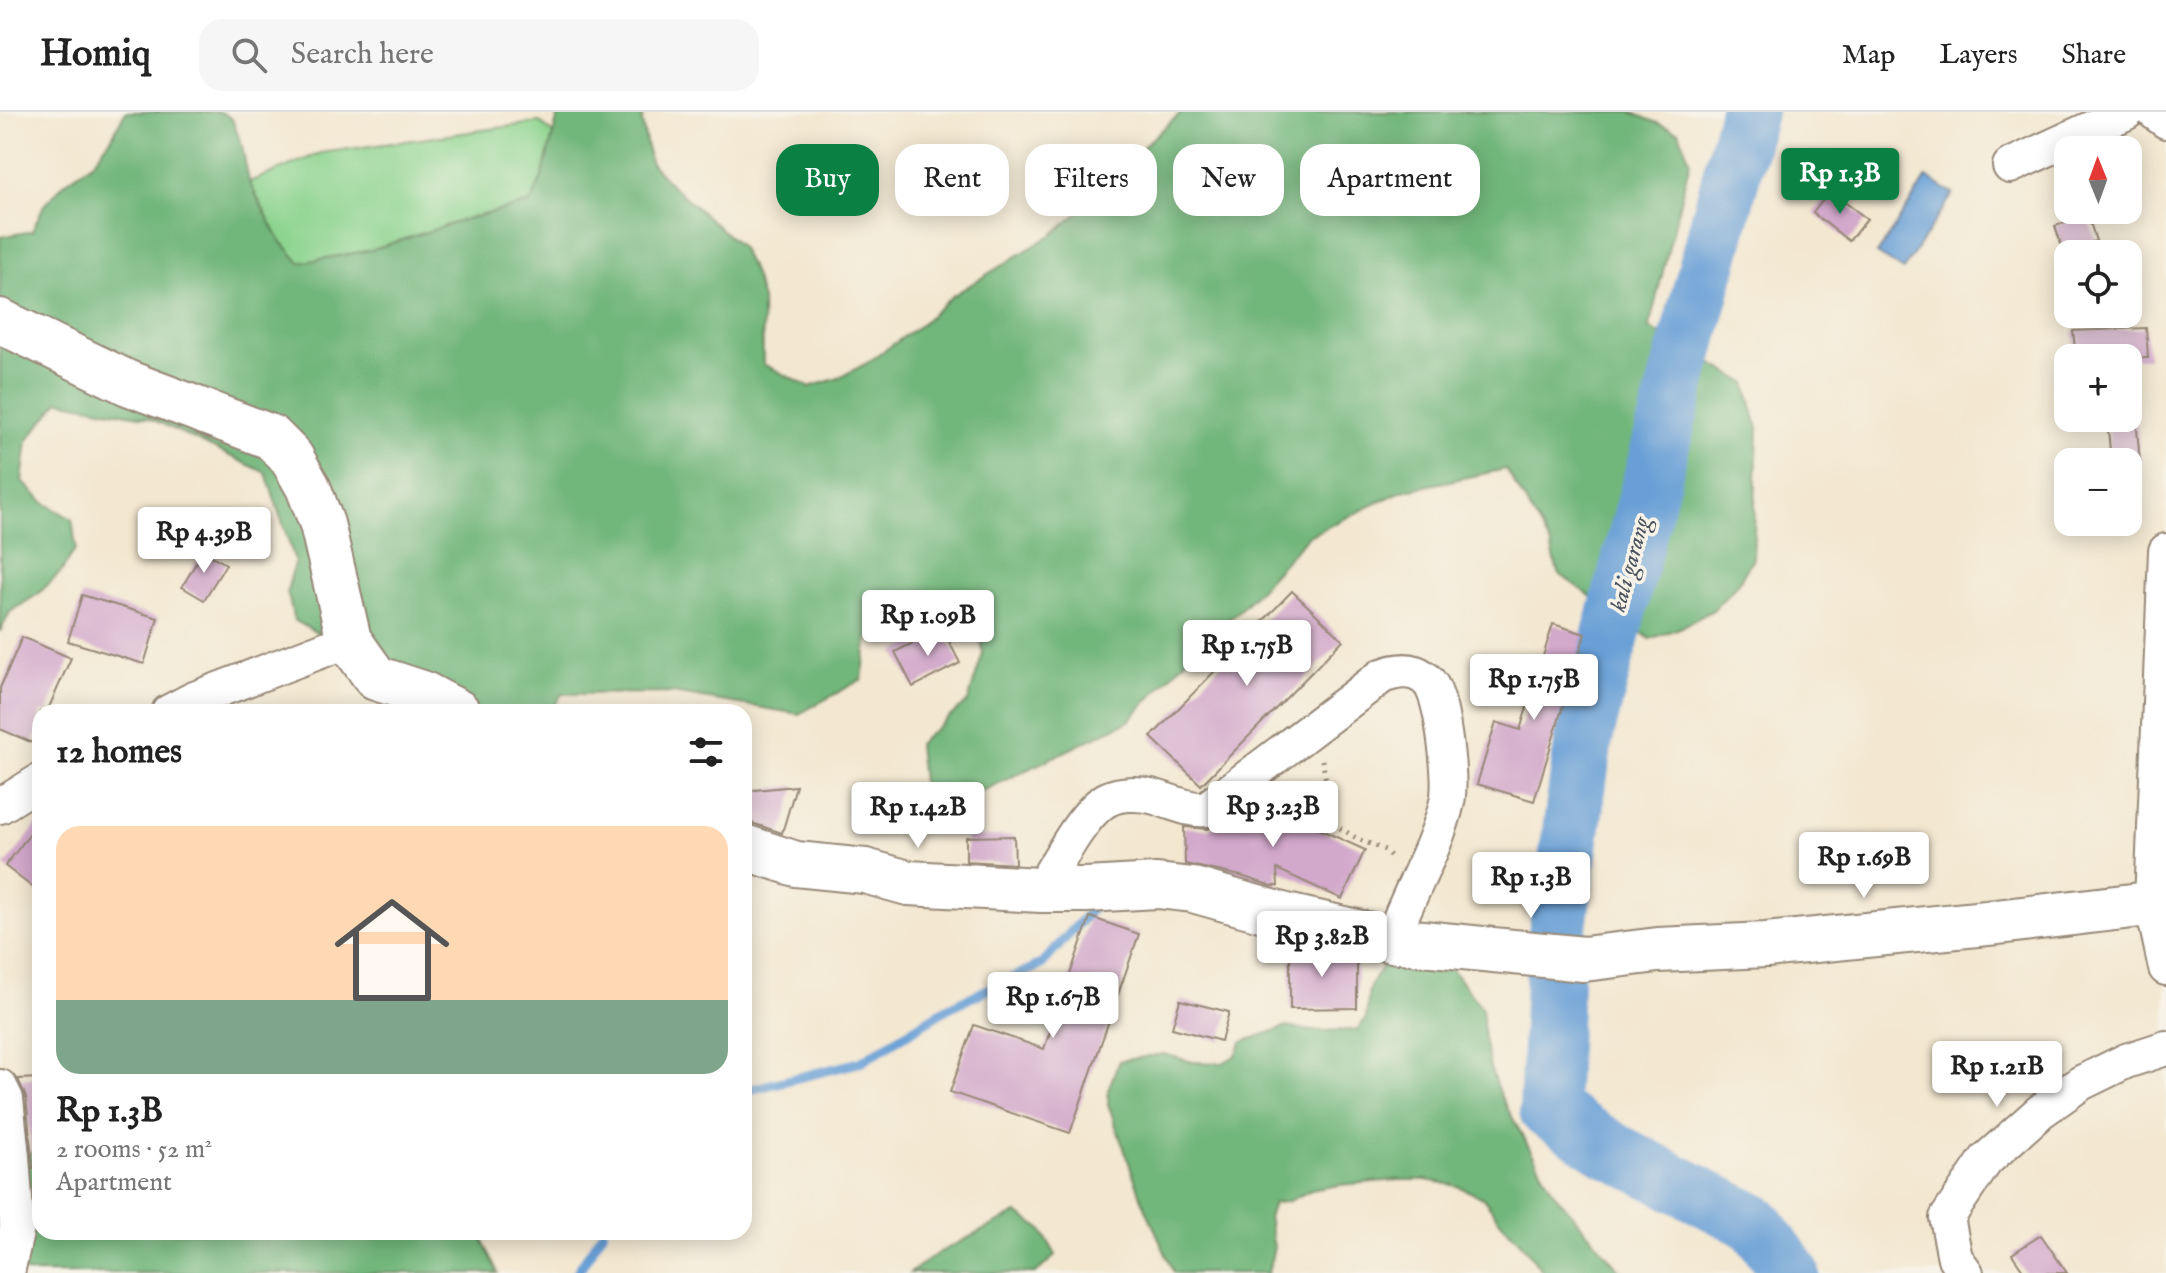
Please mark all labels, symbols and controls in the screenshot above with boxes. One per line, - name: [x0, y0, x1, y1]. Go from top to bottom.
- search box: [199, 19, 759, 91]
- text: Homiq: [40, 31, 151, 79]
- icon: search: [227, 33, 271, 77]
- text: Search here: [291, 36, 434, 74]
- text: Map: [1842, 38, 1895, 73]
- text: Layers: [1939, 38, 2018, 73]
- text: Share: [2062, 38, 2126, 73]
- north arrow: [2054, 136, 2142, 224]
- map controls: [2054, 136, 2142, 536]
- chip: Buy: [776, 144, 879, 216]
- chip: Rent: [895, 144, 1009, 216]
- chip: Filters: [1025, 144, 1157, 216]
- chip: New: [1173, 144, 1284, 216]
- chip: Apartment: [1300, 144, 1480, 216]
- pin: Rp 1.3B: [1766, 148, 1914, 216]
- text: Rp 1.3B: [1799, 157, 1881, 190]
- button: locate: [2054, 240, 2142, 328]
- button: +: [2054, 344, 2142, 432]
- button: −: [2054, 448, 2142, 536]
- pin: Rp 4.39B: [121, 507, 287, 575]
- water label: kali garang: [1603, 513, 1658, 616]
- text: Rp 4.39B: [156, 516, 252, 549]
- pin: Rp 1.09B: [845, 590, 1011, 658]
- text: Rp 1.09B: [880, 599, 976, 632]
- pin: Rp 1.75B: [1164, 620, 1330, 688]
- text: Rp 1.75B: [1201, 629, 1293, 662]
- pin: Rp 1.75B: [1451, 654, 1617, 722]
- text: Rp 1.75B: [1488, 663, 1580, 696]
- icon: filters: [684, 730, 728, 774]
- text: 12 homes: [56, 731, 182, 774]
- pin: Rp 3.23B: [1190, 781, 1356, 849]
- pin: Rp 1.42B: [835, 782, 1001, 850]
- text: Rp 3.23B: [1226, 790, 1320, 823]
- text: Rp 1.42B: [869, 791, 967, 824]
- pin: Rp 1.69B: [1781, 832, 1947, 900]
- text: Rp 1.69B: [1817, 841, 1911, 874]
- pin: Rp 1.3B: [1457, 852, 1605, 920]
- text: Rp 1.3B: [1490, 861, 1572, 894]
- icon: home: [320, 878, 464, 1022]
- pin: Rp 3.82B: [1239, 911, 1405, 979]
- text: Rp 3.82B: [1275, 920, 1369, 953]
- pin: Rp 1.67B: [970, 972, 1136, 1040]
- text: Rp 1.67B: [1005, 981, 1101, 1014]
- pin: Rp 1.21B: [1914, 1041, 2080, 1109]
- text: Rp 1.21B: [1950, 1050, 2044, 1083]
- text: Rp 1.3B: [56, 1090, 163, 1133]
- text: 2 rooms · 52 m²: [56, 1133, 212, 1166]
- text: Apartment: [56, 1166, 172, 1199]

